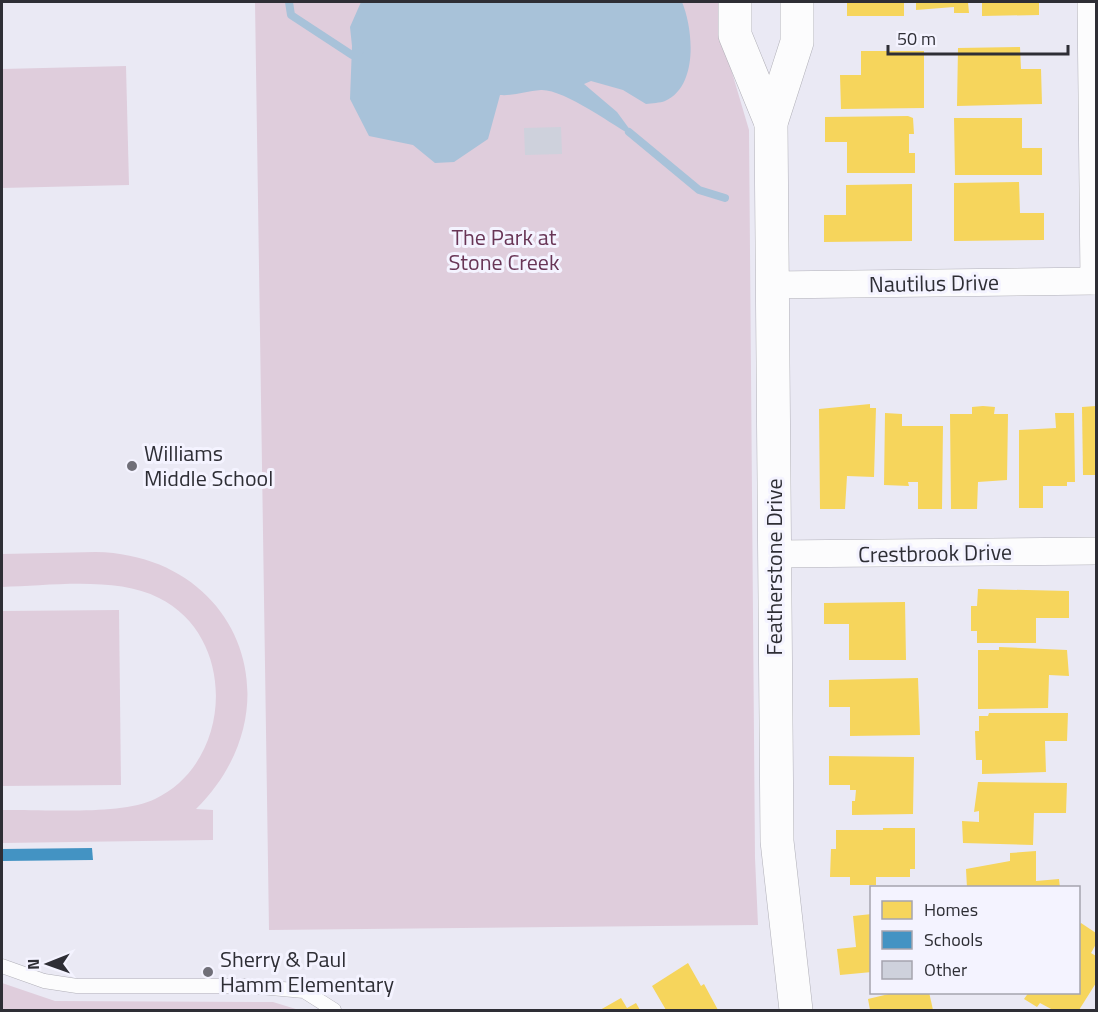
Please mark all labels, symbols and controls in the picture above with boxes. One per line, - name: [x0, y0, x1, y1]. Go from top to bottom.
- scale bar: [888, 18, 1068, 56]
- text: 50 m: [897, 25, 936, 52]
- park label: The Park at Stone Creek: [449, 220, 560, 279]
- street label: Nautilus Drive: [869, 265, 999, 301]
- place label: Williams Middle School: [144, 436, 273, 495]
- marker: Williams Middle School: [125, 459, 139, 473]
- street label: Featherstone Drive: [757, 478, 791, 656]
- street label: Crestbrook Drive: [858, 535, 1012, 571]
- legend: [870, 886, 1080, 994]
- text: Homes: [924, 896, 978, 923]
- text: Schools: [924, 926, 983, 953]
- north arrow: [18, 934, 78, 994]
- place label: Sherry & Paul Hamm Elementary: [220, 942, 394, 1001]
- text: Other: [924, 956, 967, 983]
- text: N: [21, 959, 45, 970]
- marker: Sherry & Paul Hamm Elementary: [201, 965, 215, 979]

